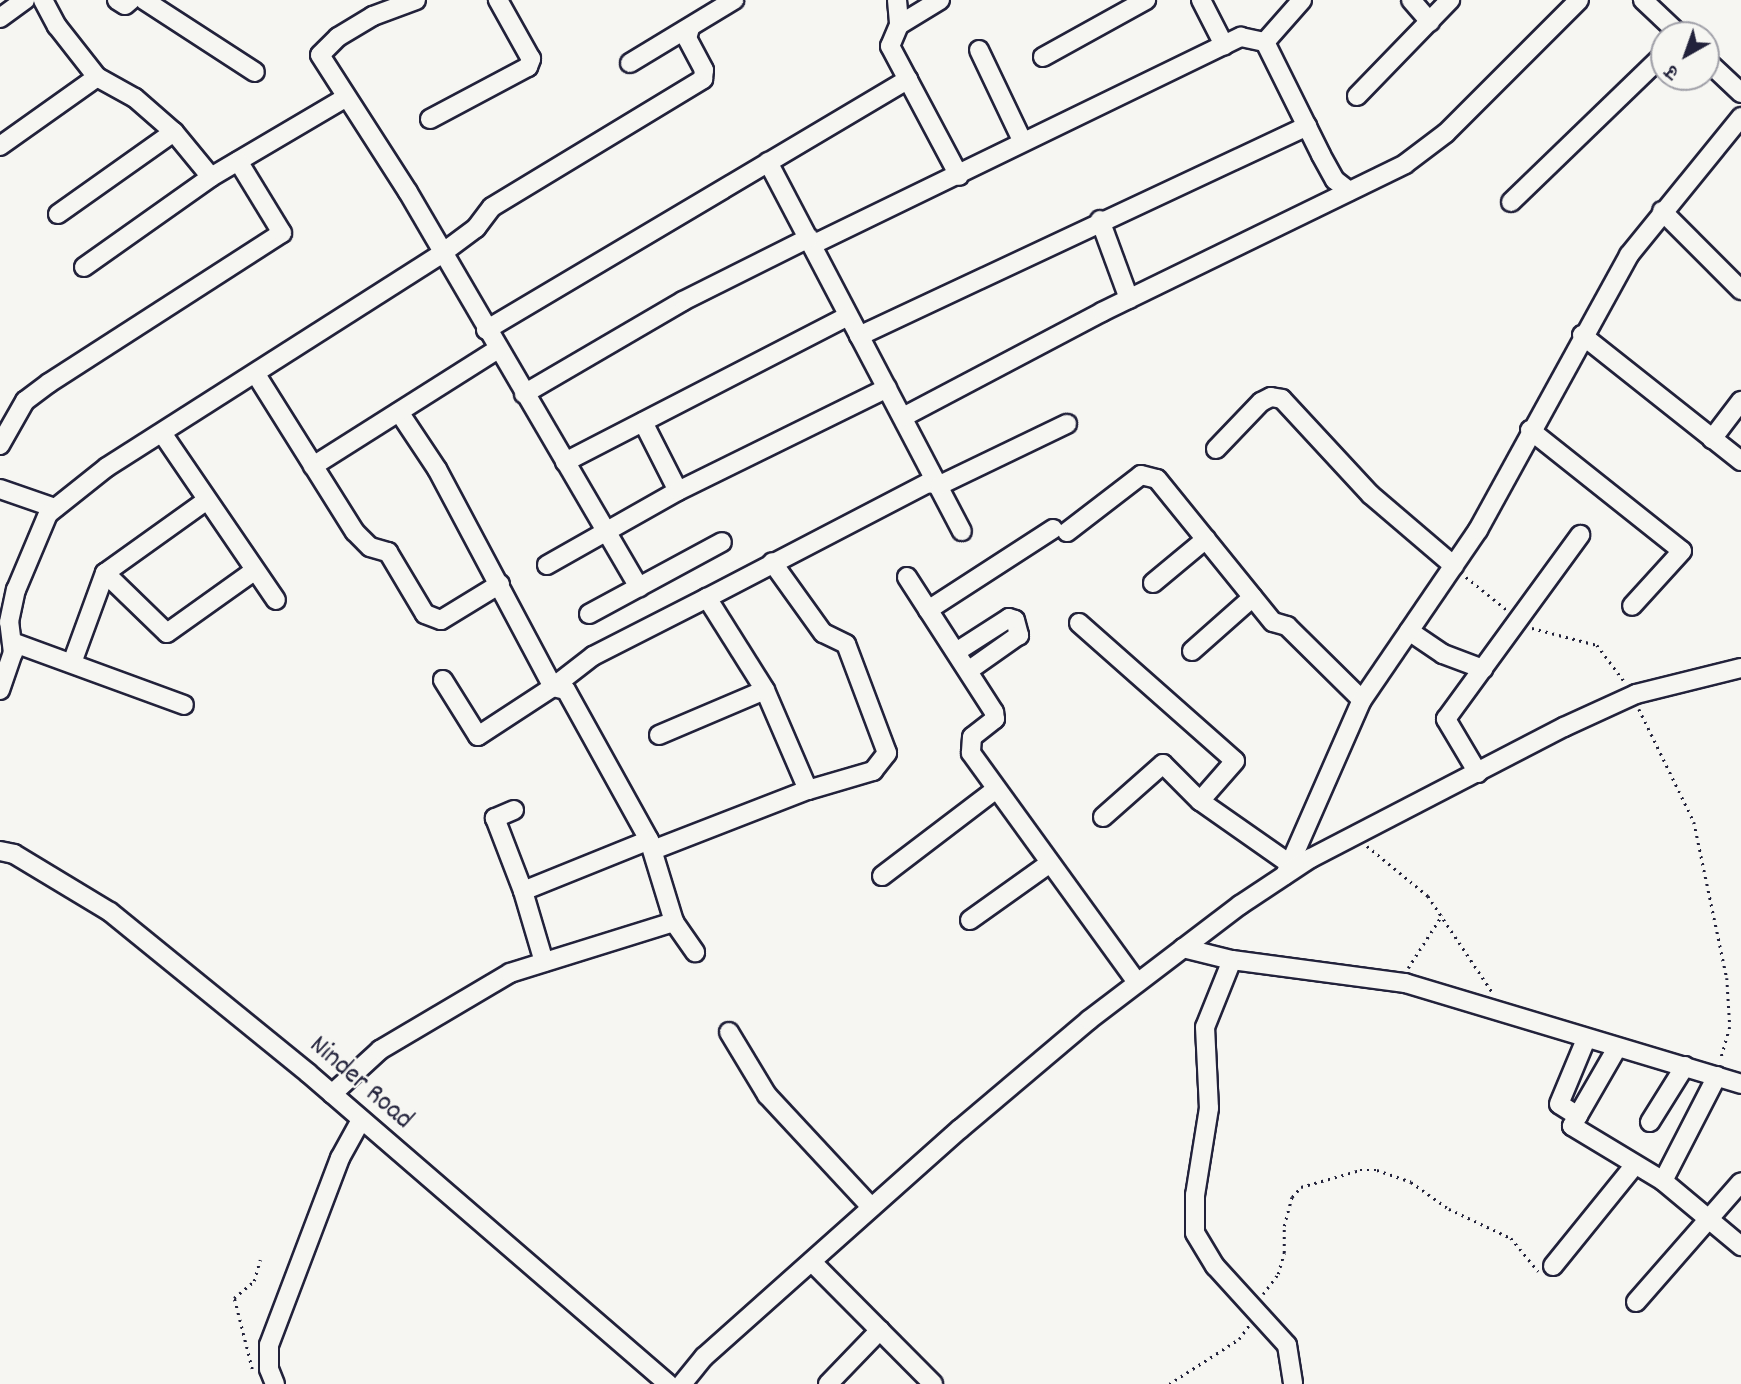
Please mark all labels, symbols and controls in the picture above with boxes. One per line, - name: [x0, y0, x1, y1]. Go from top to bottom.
- north arrow: [1650, 21, 1720, 91]
- text: उ: [1660, 57, 1685, 85]
- street label: Ninder Road: [301, 1030, 419, 1138]

